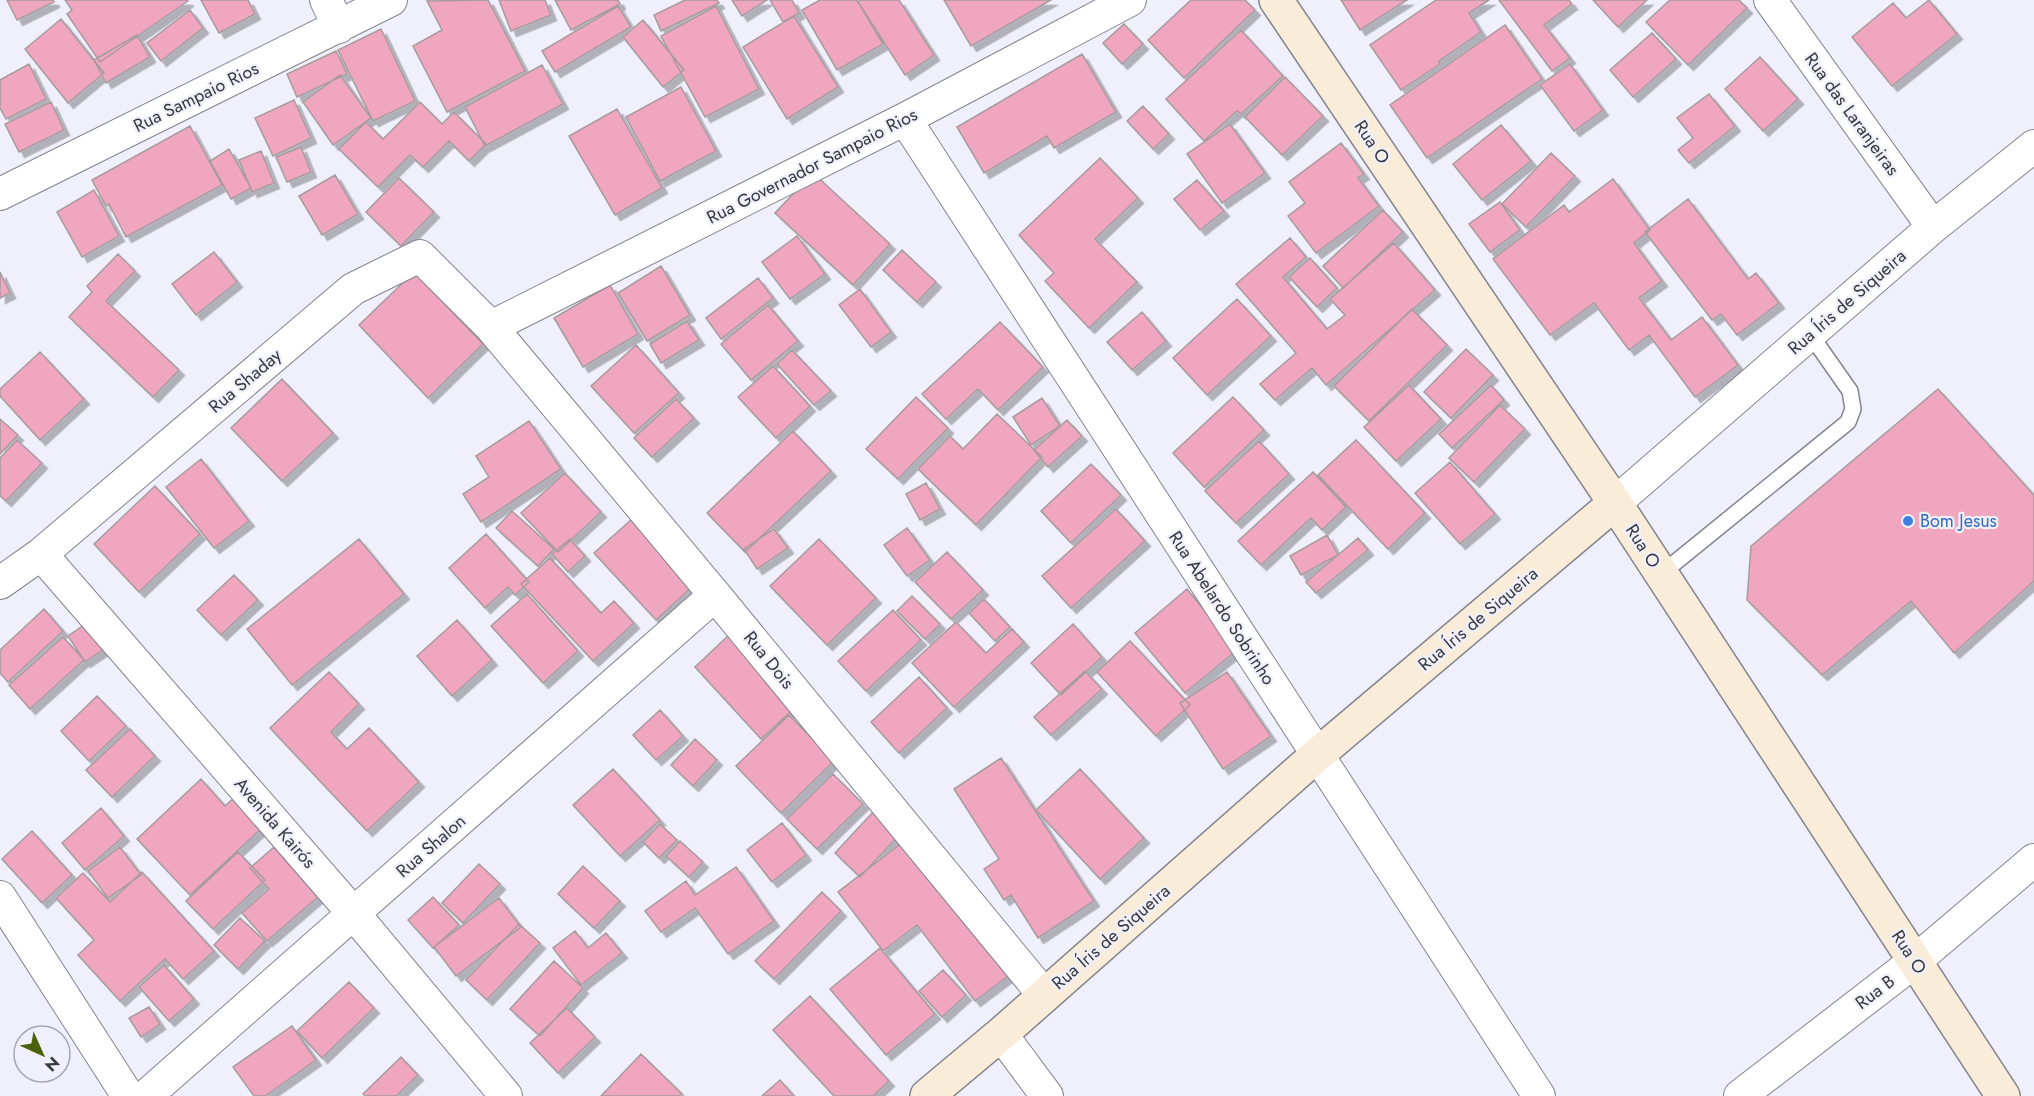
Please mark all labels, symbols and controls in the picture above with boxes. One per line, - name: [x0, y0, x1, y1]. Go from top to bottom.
- street label: Rua das Laranjeiras: [1798, 47, 1906, 181]
- street label: Rua Sampaio Rios: [129, 55, 263, 139]
- street label: Rua Governador Sampaio Rios: [702, 101, 922, 231]
- street label: Rua O: [1348, 115, 1396, 169]
- street label: Rua Íris de Siqueira: [1782, 243, 1912, 361]
- street label: Rua Shaday: [203, 343, 287, 419]
- place label: Bom Jesus: [1920, 508, 1997, 534]
- marker: Bom Jesus: [1901, 514, 1915, 528]
- street label: Rua O: [1619, 519, 1667, 573]
- street label: Rua Abelardo Sobrinho: [1162, 526, 1282, 690]
- street label: Rua Íris de Siqueira: [1412, 561, 1544, 677]
- street label: Rua Dois: [738, 626, 800, 694]
- street label: Avenida Kairós: [228, 772, 322, 874]
- street label: Rua Shalon: [390, 808, 472, 884]
- street label: Rua Íris de Siqueira: [1046, 878, 1176, 996]
- street label: Rua O: [1885, 925, 1933, 979]
- street label: Rua B: [1850, 968, 1900, 1016]
- north arrow: [12, 1024, 72, 1084]
- text: N: [40, 1052, 65, 1077]

